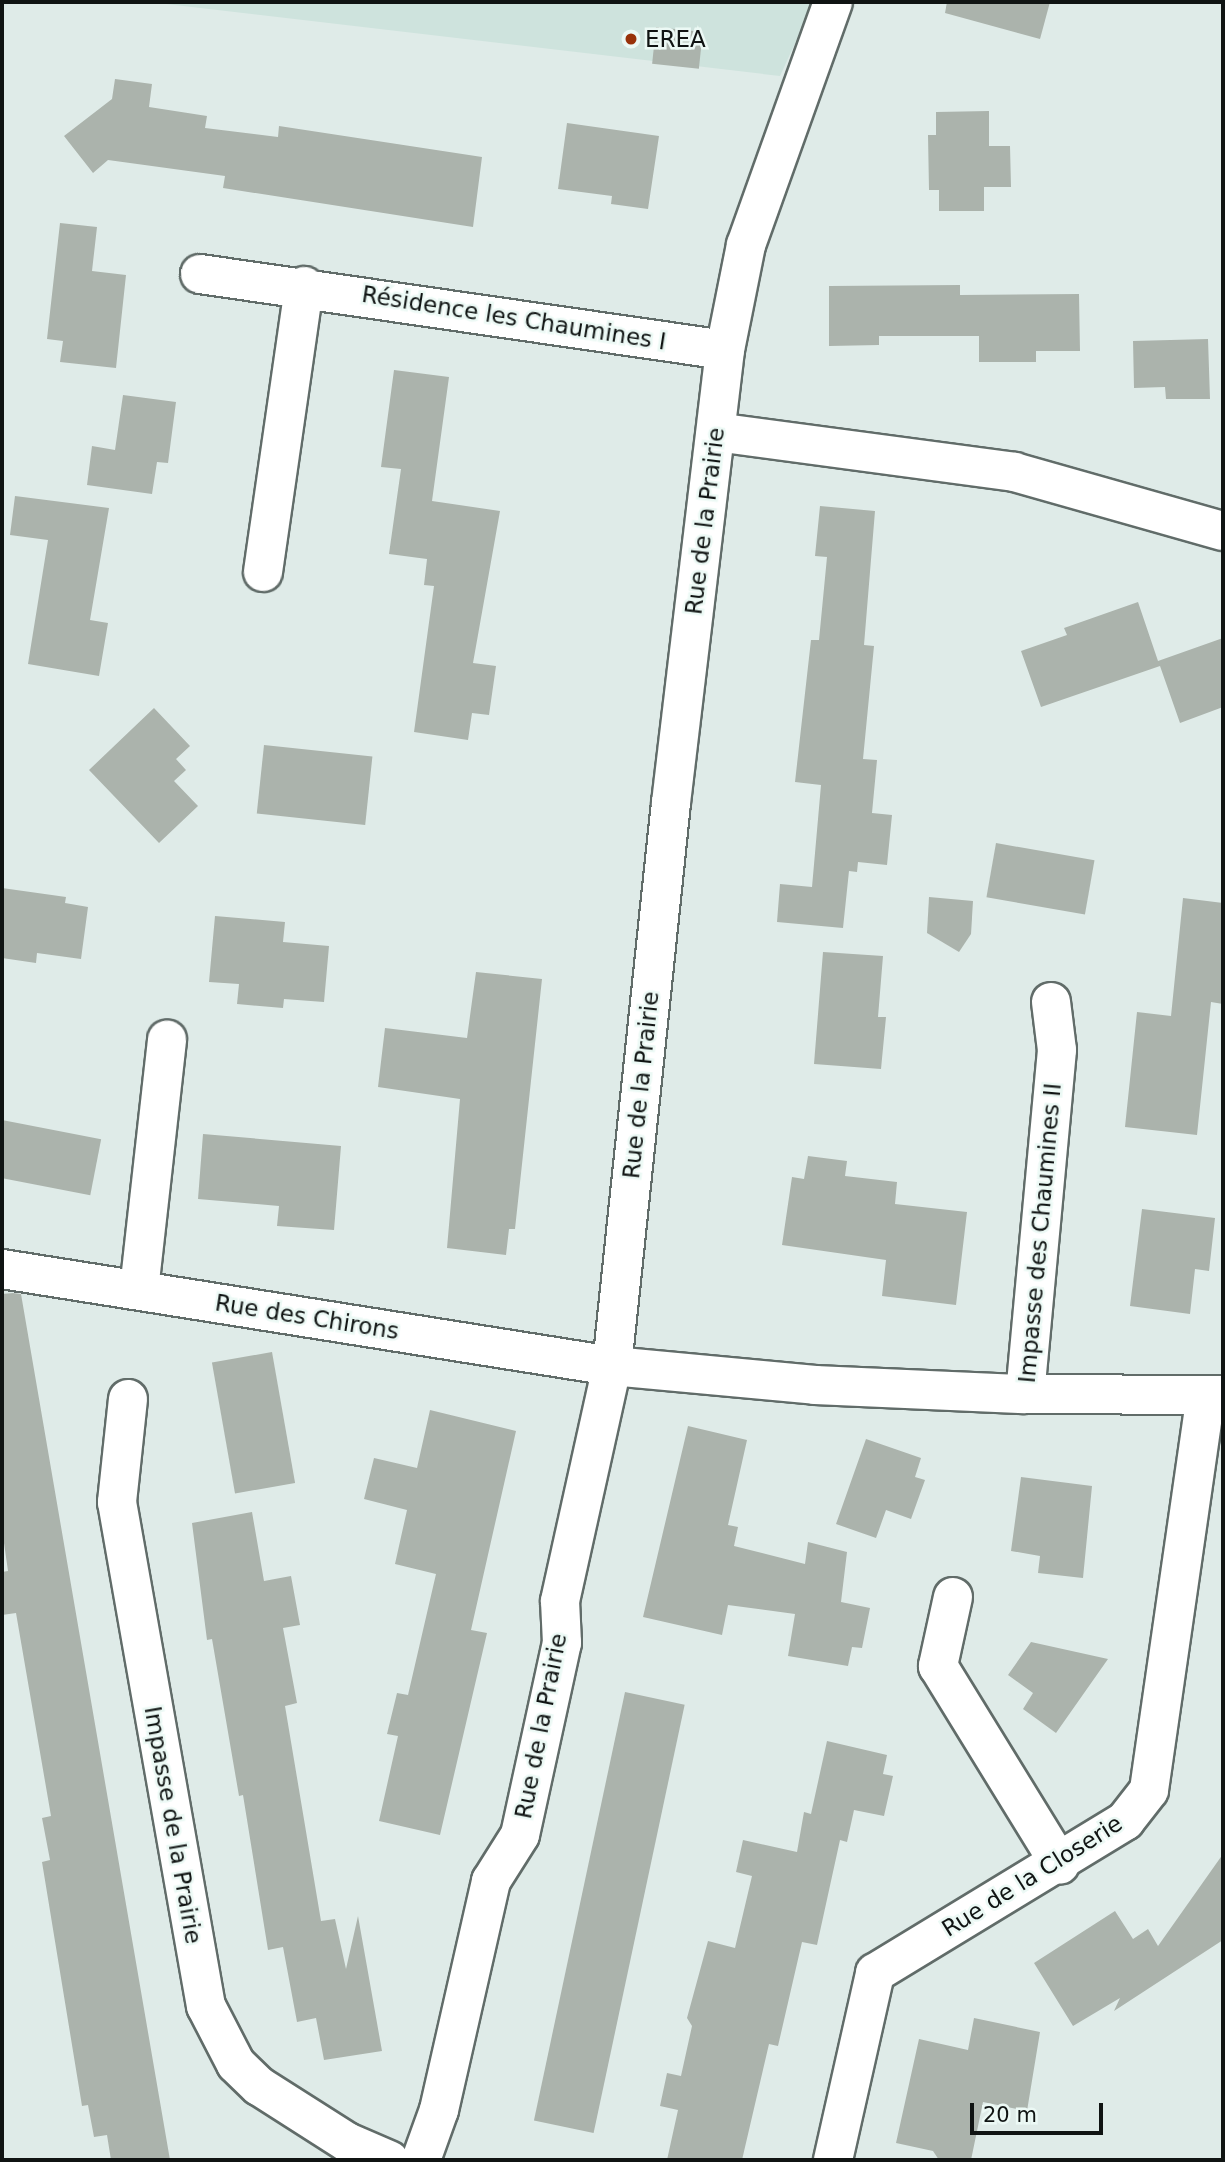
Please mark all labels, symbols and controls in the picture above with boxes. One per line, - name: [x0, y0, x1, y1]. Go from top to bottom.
- place label: EREA: [645, 25, 706, 53]
- marker: EREA: [623, 31, 639, 47]
- street label: Résidence les Chaumines I: [360, 280, 668, 356]
- street label: Rue de la Prairie: [680, 426, 730, 616]
- street label: Rue de la Prairie: [617, 990, 665, 1180]
- street label: Impasse des Chaumines II: [1013, 1082, 1067, 1384]
- street label: Rue des Chirons: [213, 1289, 401, 1345]
- street label: Rue de la Prairie: [509, 1631, 573, 1821]
- street label: Impasse de la Prairie: [139, 1704, 207, 1946]
- street label: Rue de la Closerie: [937, 1809, 1127, 1943]
- scale bar: [973, 2088, 1106, 2132]
- text: 20 m: [983, 2103, 1037, 2127]

